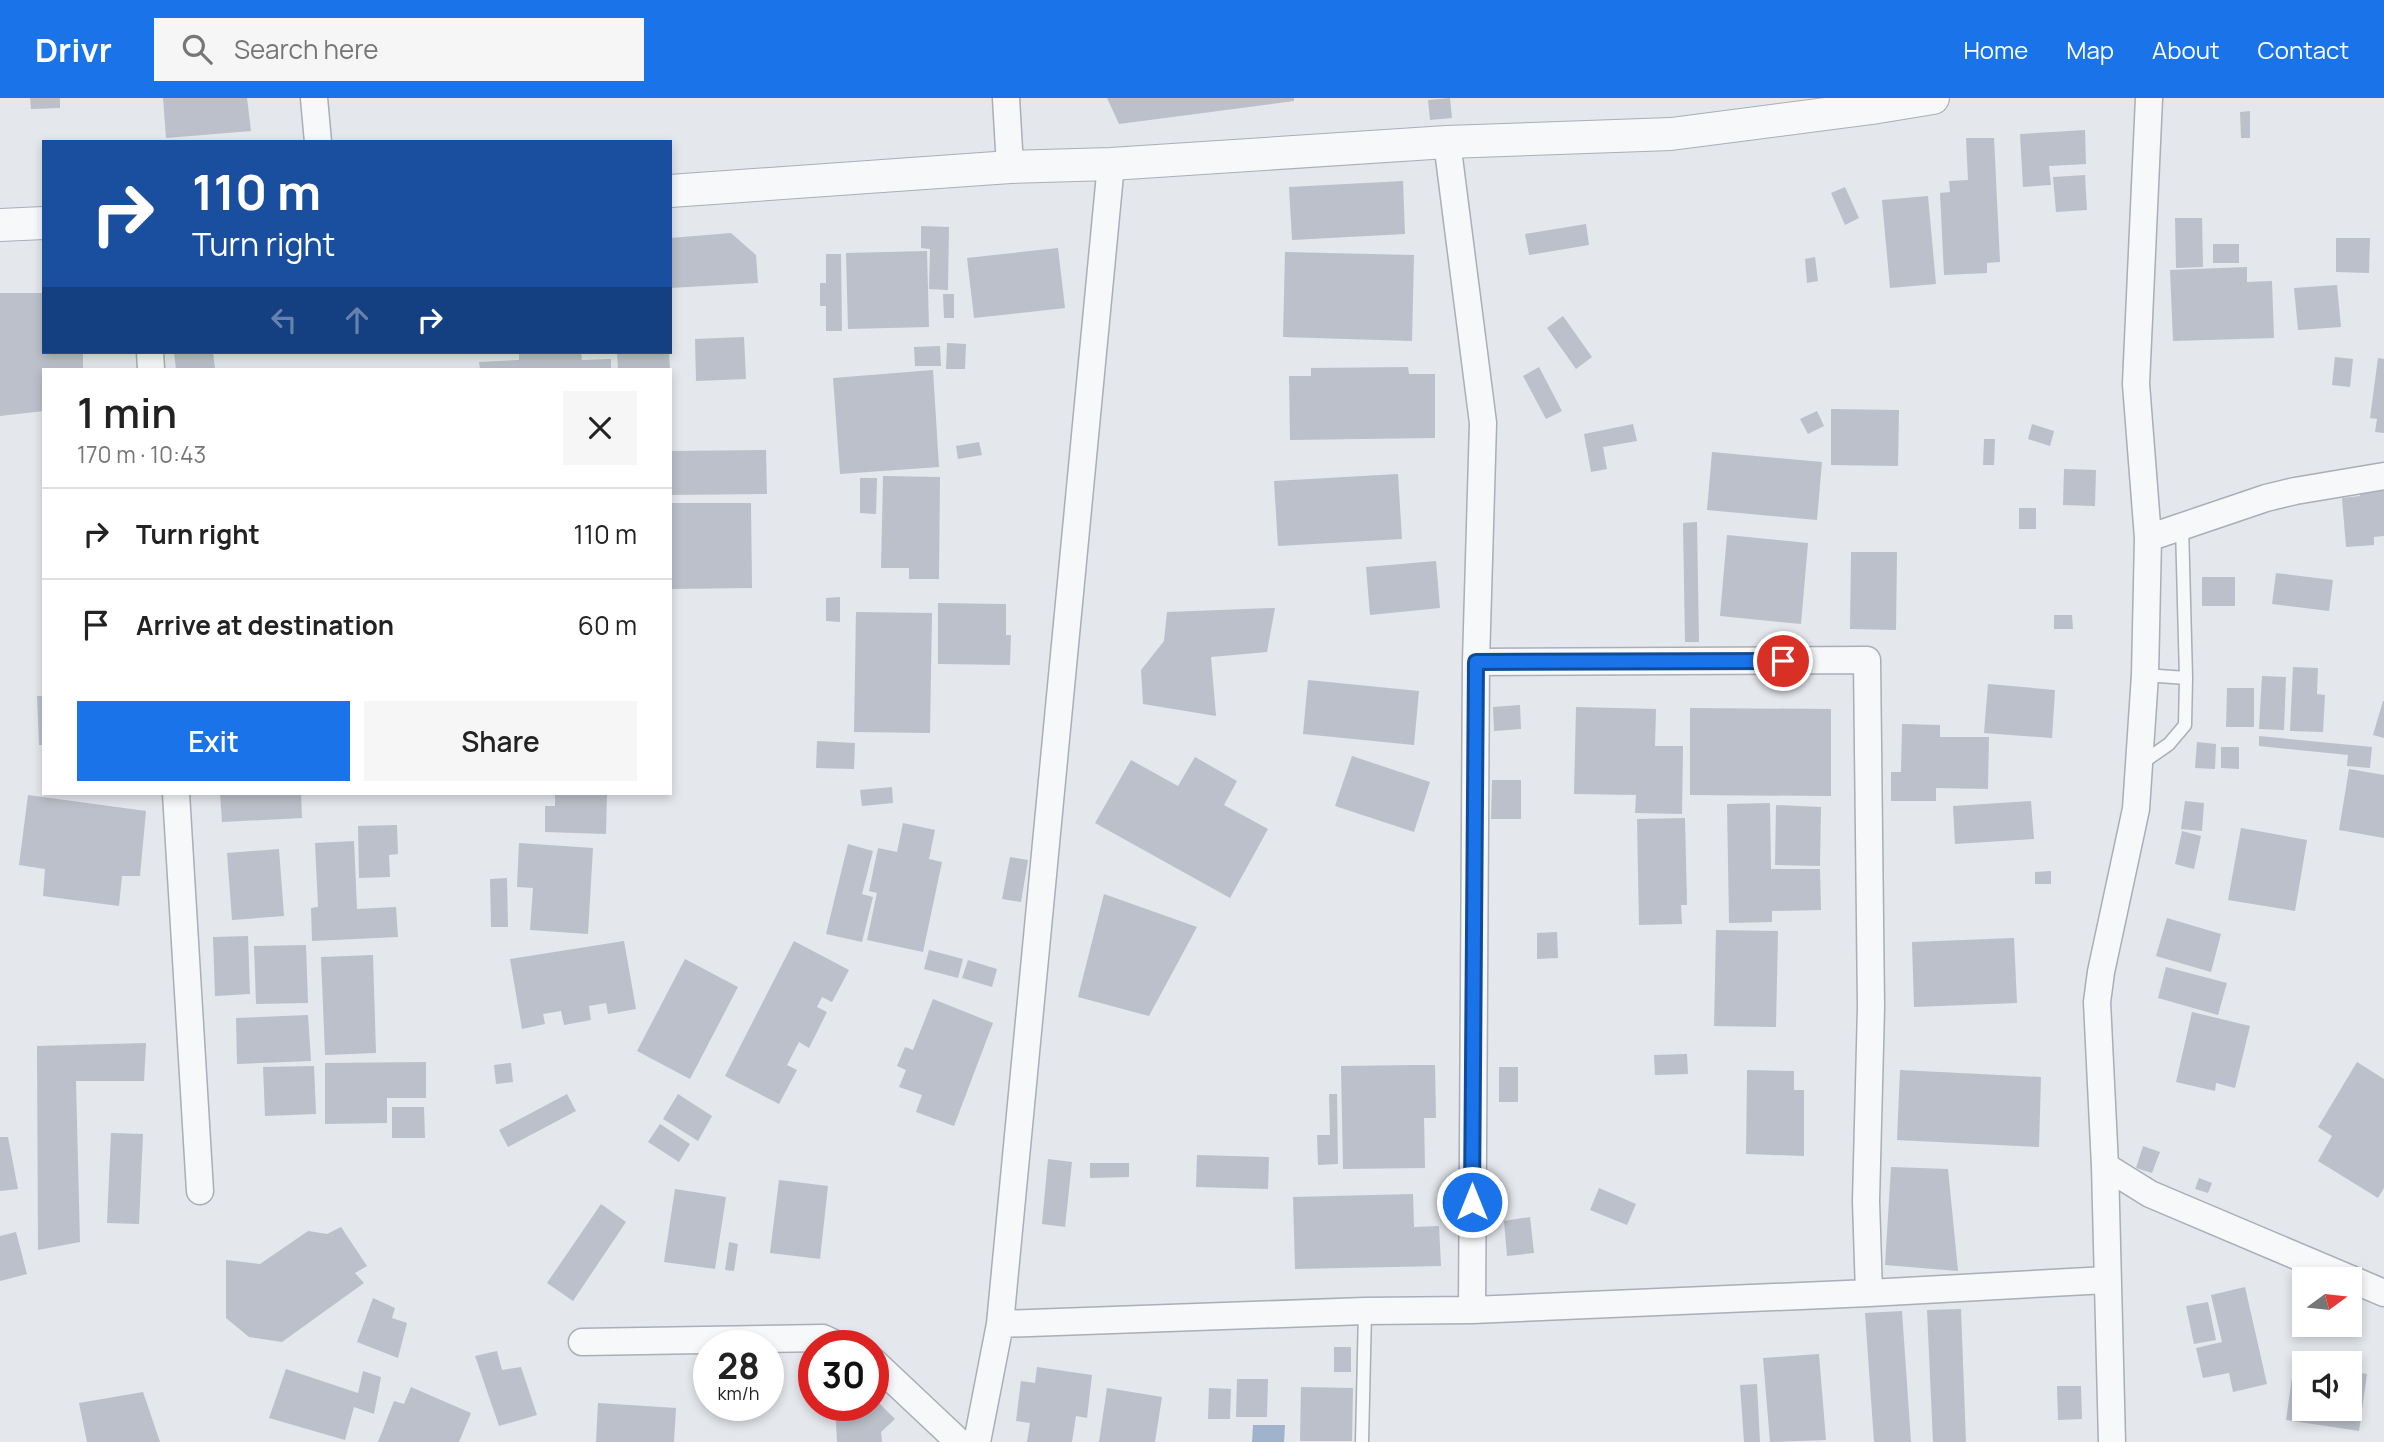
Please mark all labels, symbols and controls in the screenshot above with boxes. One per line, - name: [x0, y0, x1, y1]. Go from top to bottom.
- search box: [154, 18, 644, 81]
- text: Drivr: [35, 27, 112, 72]
- icon: search: [178, 30, 216, 68]
- text: Search here: [234, 31, 378, 67]
- text: Home: [1963, 33, 2028, 66]
- text: Map: [2066, 33, 2114, 66]
- text: About: [2152, 33, 2220, 66]
- text: Contact: [2258, 33, 2349, 66]
- text: 110 m: [192, 158, 321, 225]
- icon: right: [77, 168, 168, 259]
- text: Turn right: [192, 222, 335, 266]
- icon: left: [265, 301, 303, 339]
- icon: ahead: [338, 301, 376, 339]
- icon: right: [411, 301, 449, 339]
- text: 1 min: [77, 383, 177, 441]
- button: close: [563, 391, 637, 465]
- text: 170 m · 10:43: [77, 438, 206, 470]
- icon: right: [77, 515, 115, 553]
- text: Turn right: [136, 516, 260, 552]
- text: 110 m: [574, 516, 637, 552]
- icon: arrive: [77, 606, 115, 644]
- text: Arrive at destination: [136, 607, 394, 643]
- text: 60 m: [578, 607, 637, 643]
- pin: [1753, 631, 1813, 691]
- icon: arrive: [1764, 642, 1802, 680]
- button: Exit: [77, 701, 350, 781]
- button: Share: [364, 701, 637, 781]
- position arrow: [1435, 1165, 1509, 1239]
- north arrow: [2292, 1267, 2362, 1337]
- map controls: [2292, 1267, 2362, 1421]
- speed limit sign: 30: [798, 1330, 889, 1421]
- text: 28: [717, 1342, 760, 1390]
- button: sound: [2292, 1351, 2362, 1421]
- text: km/h: [718, 1381, 759, 1405]

